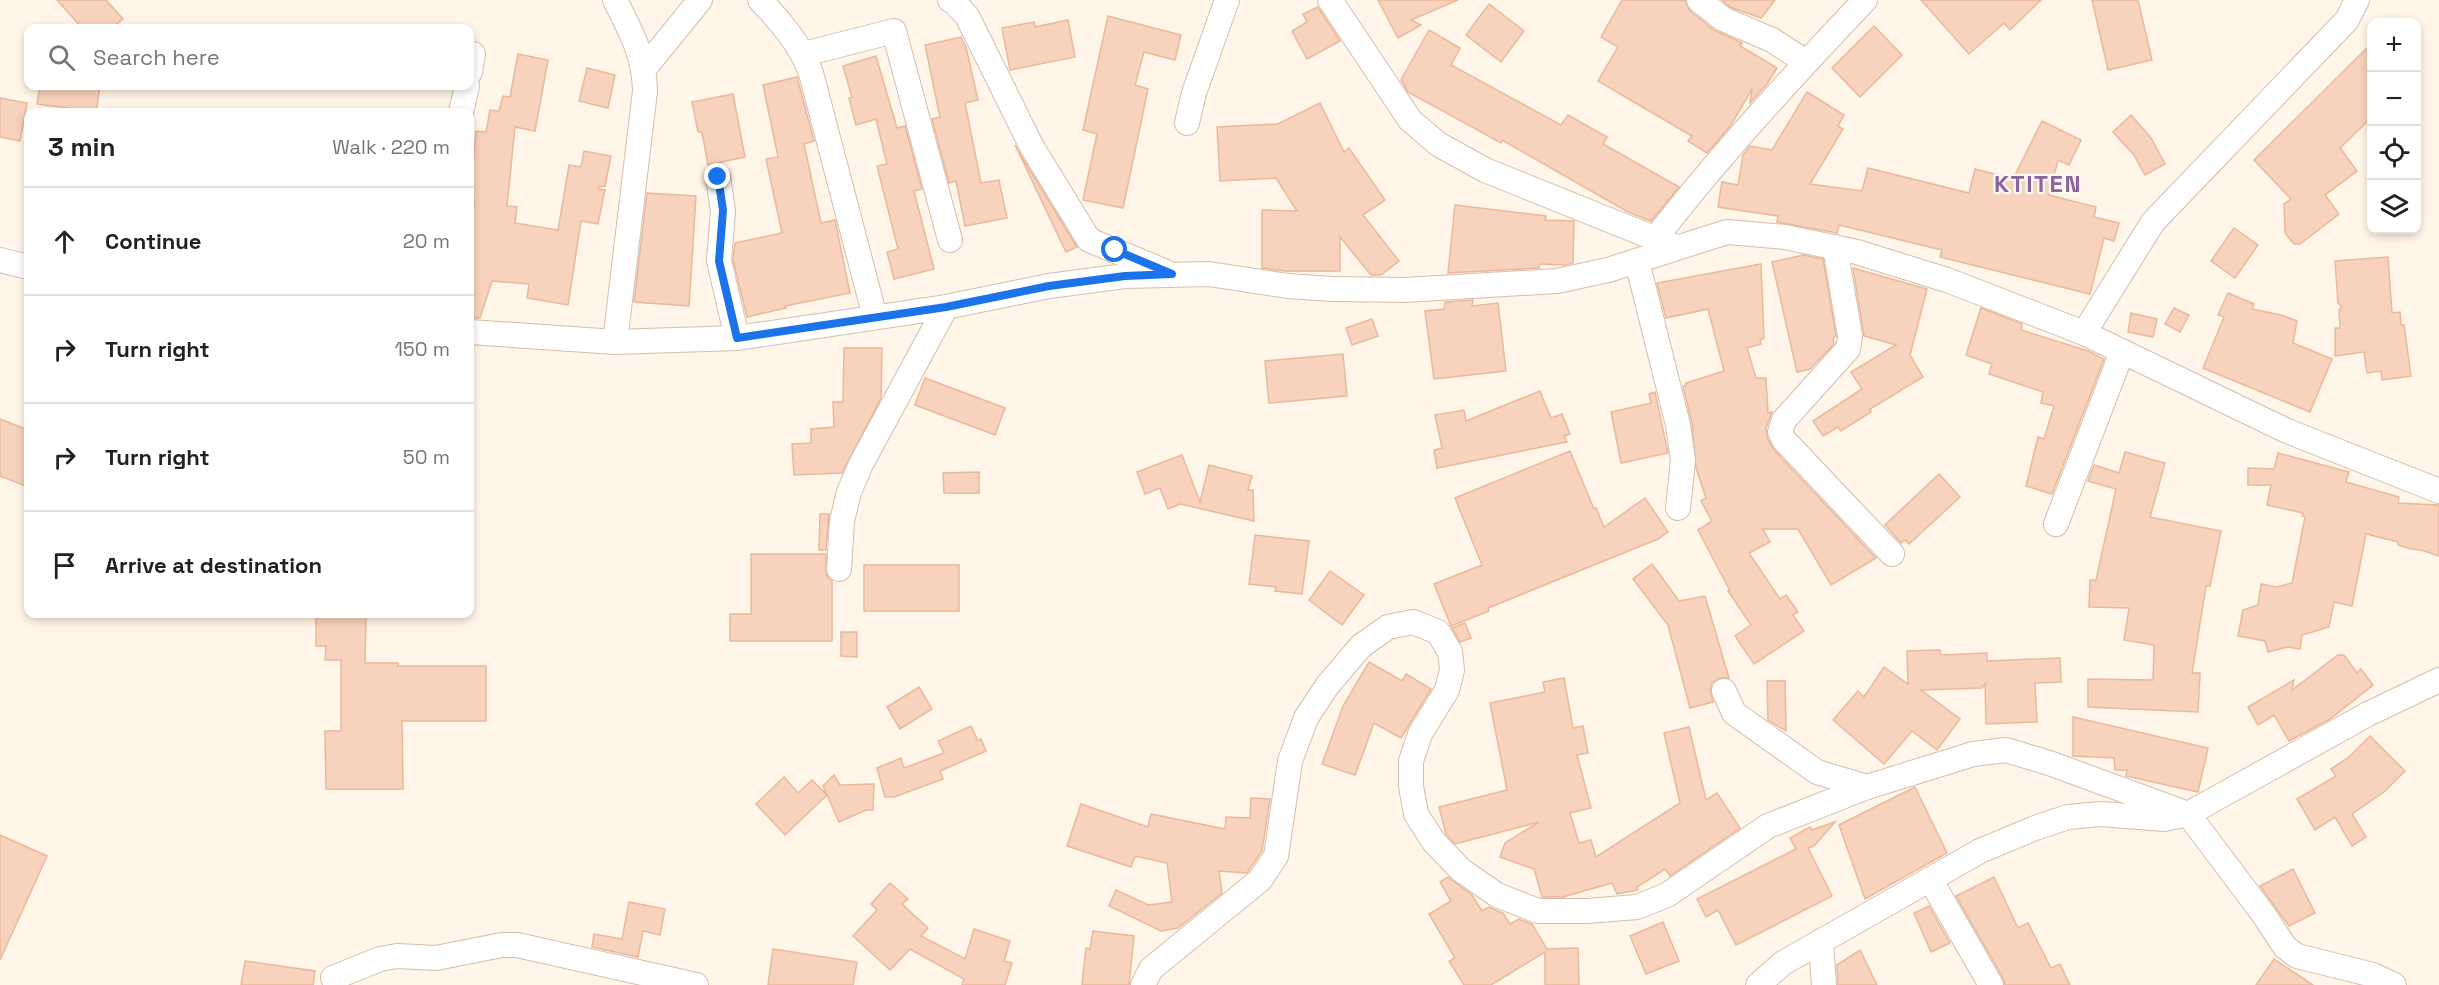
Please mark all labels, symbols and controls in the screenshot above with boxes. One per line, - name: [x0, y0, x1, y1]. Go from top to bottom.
- map controls: [2367, 18, 2421, 234]
- button: +: [2367, 18, 2421, 72]
- search box: [24, 24, 474, 90]
- icon: search: [45, 41, 78, 74]
- text: Search here: [93, 43, 220, 71]
- button: −: [2367, 72, 2421, 126]
- button: locate: [2367, 126, 2421, 180]
- text: 3 min: [48, 130, 116, 164]
- text: Walk · 220 m: [332, 134, 450, 160]
- route end: [704, 163, 730, 189]
- district label: KTITEN: [1994, 168, 2082, 199]
- button: layers: [2367, 180, 2421, 234]
- icon: ahead: [48, 225, 81, 258]
- text: Continue: [105, 227, 201, 255]
- text: 20 m: [403, 228, 450, 254]
- route start: [1101, 236, 1127, 262]
- icon: right: [48, 333, 81, 366]
- text: Turn right: [105, 335, 210, 363]
- text: 150 m: [395, 336, 450, 362]
- icon: right: [48, 441, 81, 474]
- text: Turn right: [105, 443, 210, 471]
- text: 50 m: [403, 444, 450, 470]
- icon: arrive: [48, 549, 81, 582]
- text: Arrive at destination: [105, 551, 322, 579]

